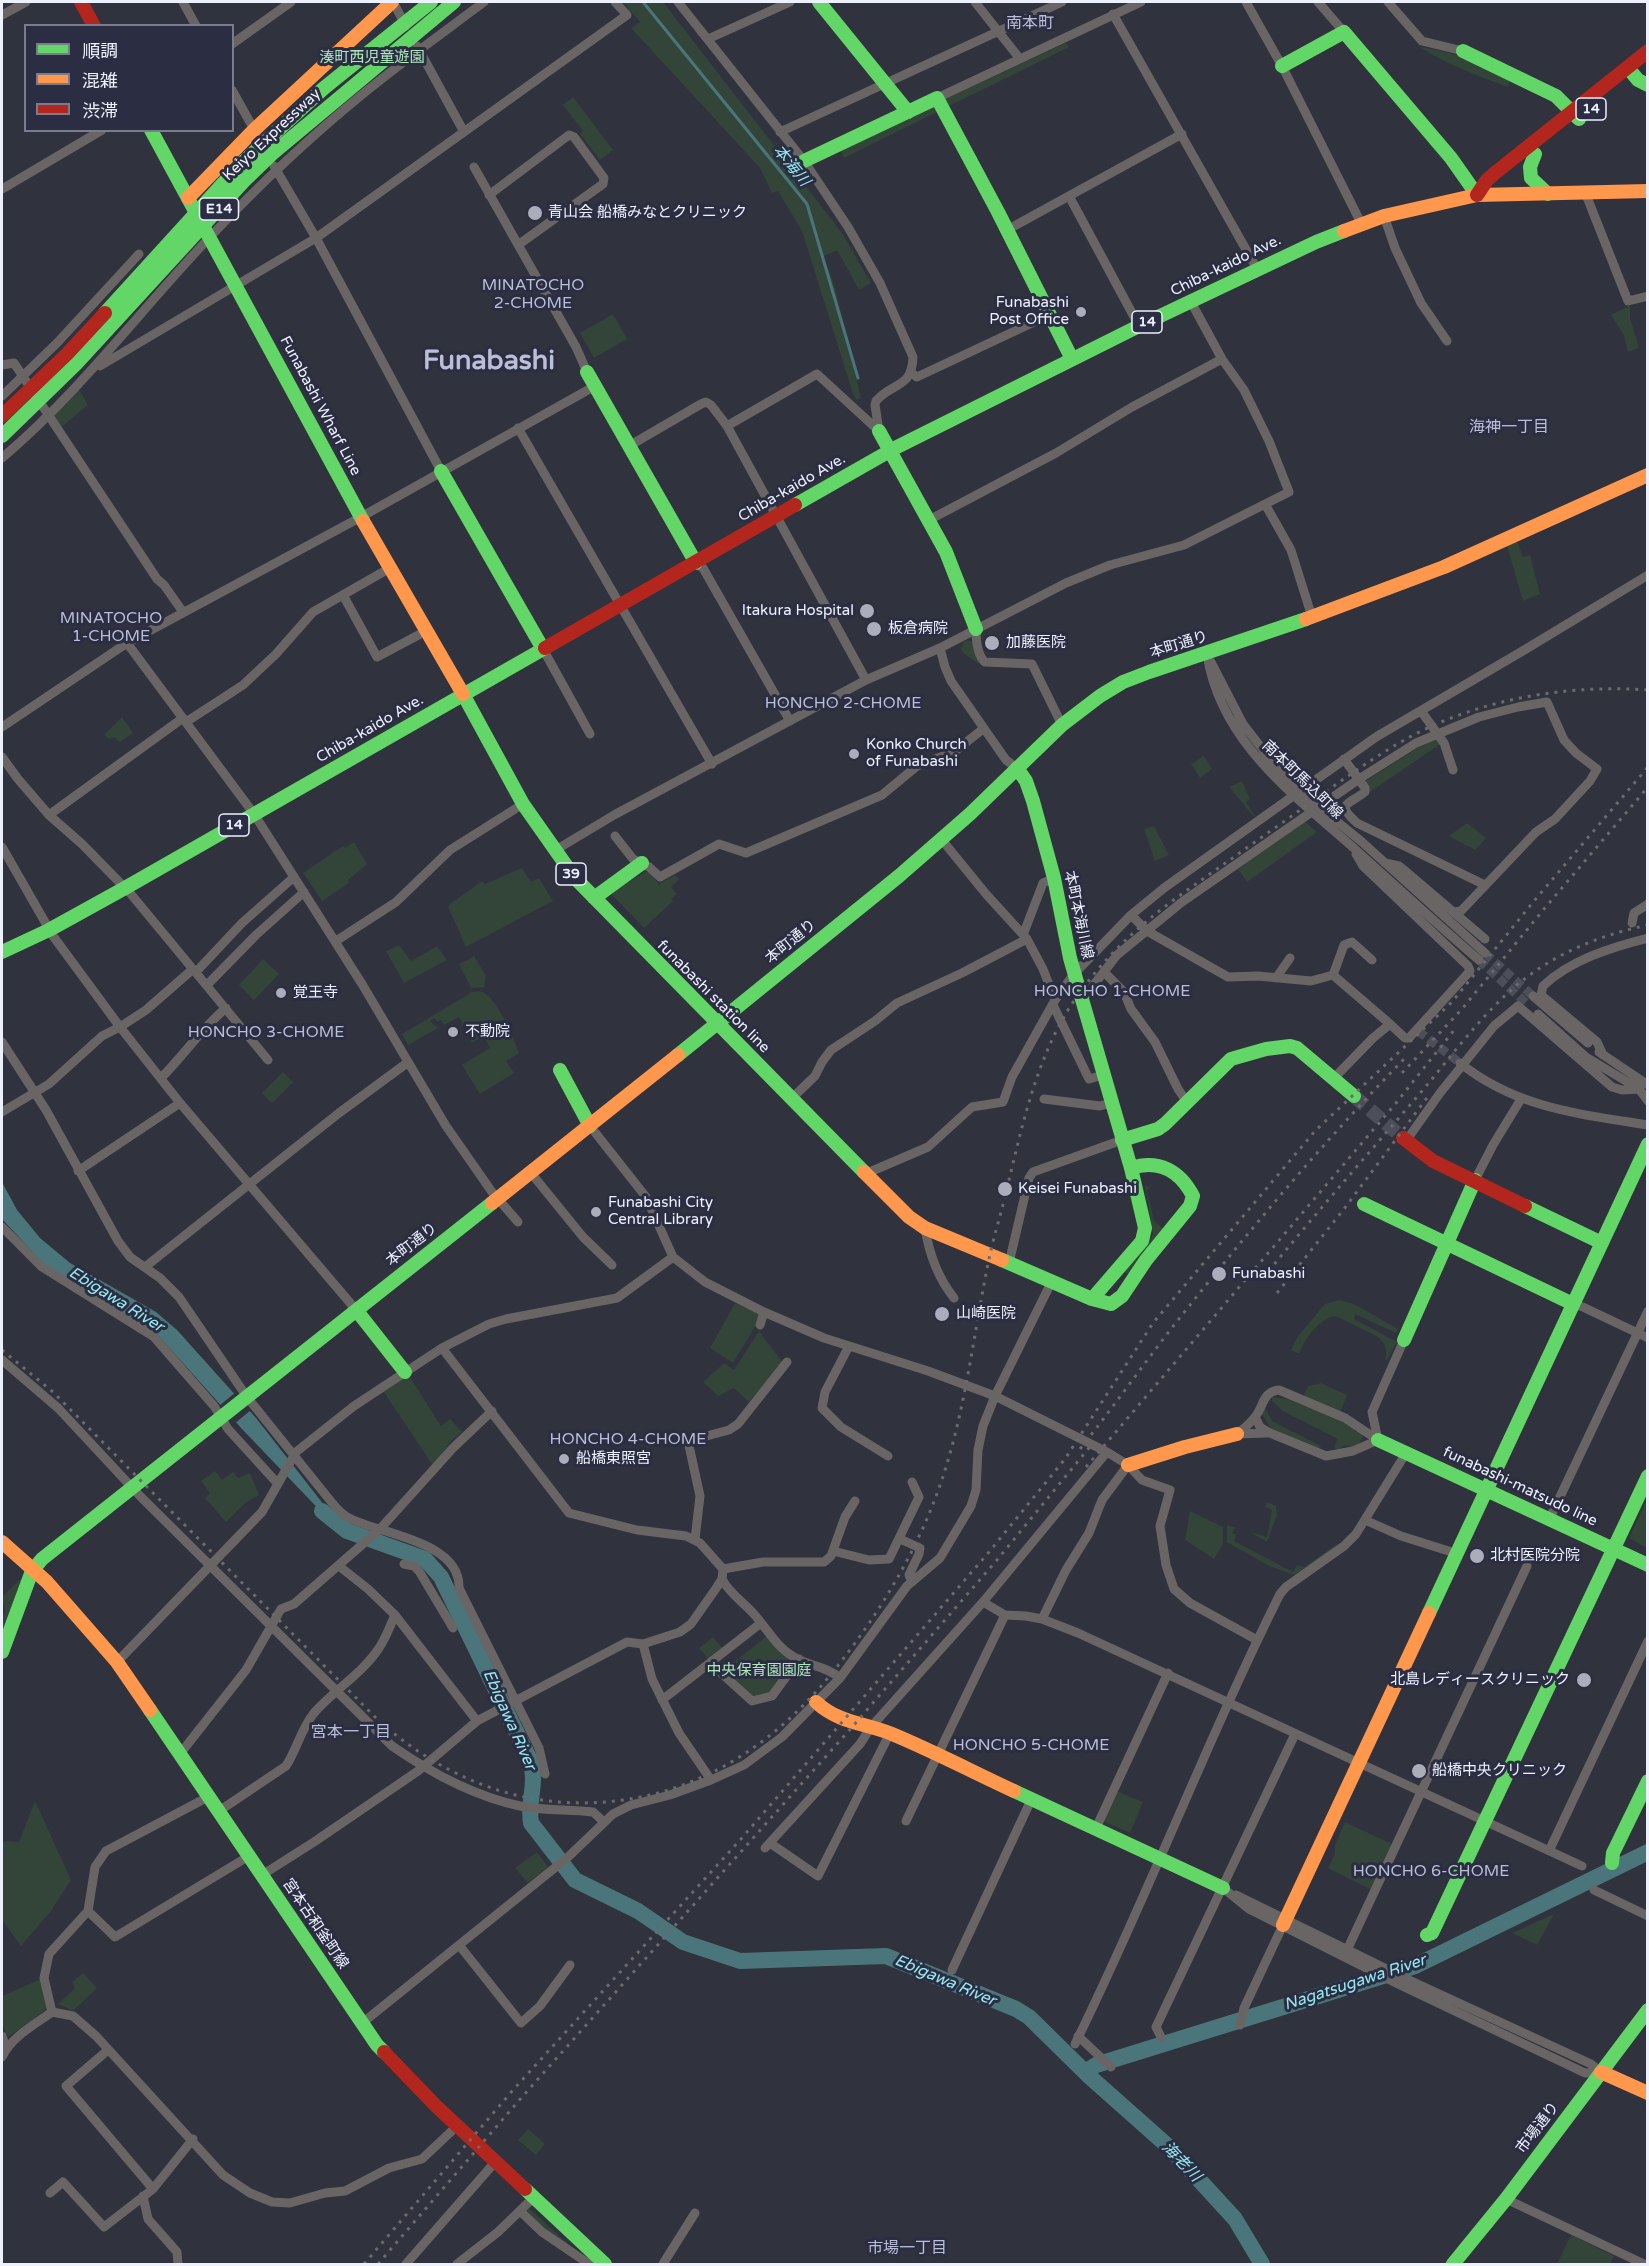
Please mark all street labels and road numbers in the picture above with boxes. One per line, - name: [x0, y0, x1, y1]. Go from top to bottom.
- street label: Keiyo Expressway: [219, 85, 325, 185]
- road number: 14: [1576, 98, 1606, 120]
- road number: E14: [200, 198, 238, 220]
- street label: Chiba-kaido Ave.: [1168, 231, 1284, 301]
- road number: 14: [1132, 311, 1162, 333]
- street label: Funabashi Wharf Line: [276, 333, 364, 479]
- street label: Chiba-kaido Ave.: [735, 450, 849, 526]
- street label: 本町通り: [1148, 628, 1210, 662]
- street label: Chiba-kaido Ave.: [313, 691, 427, 767]
- street label: 南本町馬込町線: [1258, 737, 1346, 823]
- road number: 14: [219, 814, 249, 836]
- road number: 39: [556, 863, 586, 885]
- street label: 本町本海川線: [1060, 869, 1096, 961]
- street label: 本町通り: [762, 916, 820, 968]
- street label: funabashi station line: [653, 937, 773, 1057]
- street label: 本町通り: [383, 1219, 441, 1271]
- street label: funabashi-matsudo line: [1440, 1443, 1600, 1531]
- street label: 宮本古和釜町線: [278, 1875, 352, 1973]
- street label: 市場通り: [1513, 2099, 1563, 2157]

